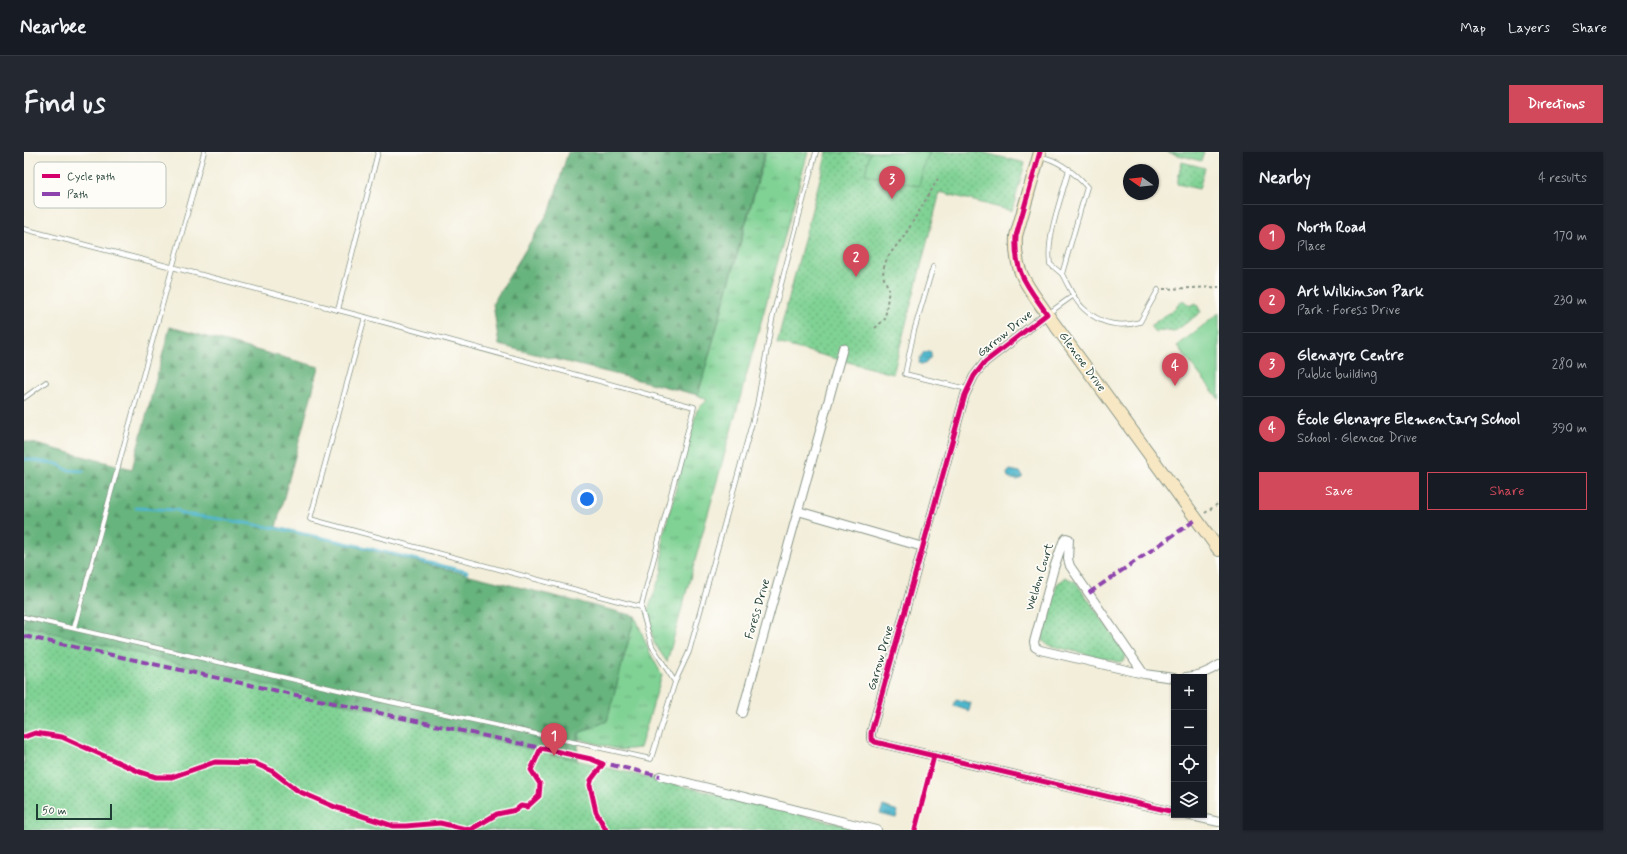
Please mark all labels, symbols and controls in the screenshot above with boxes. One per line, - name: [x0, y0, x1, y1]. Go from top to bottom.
- text: Nearbee: [20, 15, 86, 40]
- text: Map: [1460, 19, 1486, 37]
- text: Layers: [1508, 19, 1550, 37]
- text: Share: [1572, 19, 1607, 37]
- button: Directions: [1509, 85, 1603, 123]
- text: Find us: [24, 86, 105, 123]
- legend: [34, 162, 166, 208]
- north arrow: [1123, 164, 1159, 200]
- pin: 3: [879, 166, 905, 199]
- text: Nearby: [1259, 167, 1311, 189]
- text: Cycle path: [67, 170, 115, 184]
- text: 4 results: [1538, 170, 1587, 187]
- text: Path: [67, 188, 88, 202]
- text: North Road: [1297, 218, 1366, 238]
- text: 1: [1269, 228, 1275, 245]
- text: 170 m: [1553, 228, 1587, 245]
- text: Place: [1297, 238, 1326, 255]
- pin: 2: [843, 244, 869, 277]
- text: Art Wilkinson Park: [1297, 282, 1424, 302]
- text: 2: [1269, 292, 1275, 309]
- text: 230 m: [1553, 292, 1587, 309]
- text: Park · Foress Drive: [1297, 302, 1400, 319]
- street label: Garrow Drive: [974, 307, 1036, 361]
- street label: Glencoe Drive: [1055, 329, 1109, 395]
- text: Glenayre Centre: [1297, 346, 1404, 366]
- pin: 4: [1162, 353, 1188, 386]
- text: 3: [1269, 356, 1275, 373]
- text: 280 m: [1552, 356, 1587, 373]
- text: Public building: [1297, 366, 1377, 383]
- text: École Glenayre Elementary School: [1297, 410, 1520, 430]
- text: 4: [1268, 420, 1276, 437]
- text: 390 m: [1552, 420, 1587, 437]
- text: School · Glencoe Drive: [1297, 430, 1417, 447]
- button: Save: [1259, 472, 1419, 510]
- button: Share: [1427, 472, 1587, 510]
- your location: [577, 489, 597, 509]
- street label: Weldon Court: [1022, 541, 1058, 613]
- street label: Foress Drive: [742, 577, 774, 641]
- street label: Garrow Drive: [864, 624, 898, 692]
- map controls: [1171, 674, 1207, 818]
- button: +: [1171, 674, 1207, 710]
- button: −: [1171, 710, 1207, 746]
- pin: 1: [541, 723, 567, 756]
- button: locate: [1171, 746, 1207, 782]
- button: layers: [1171, 782, 1207, 818]
- scale bar: [36, 802, 112, 821]
- text: 50 m: [42, 804, 67, 818]

